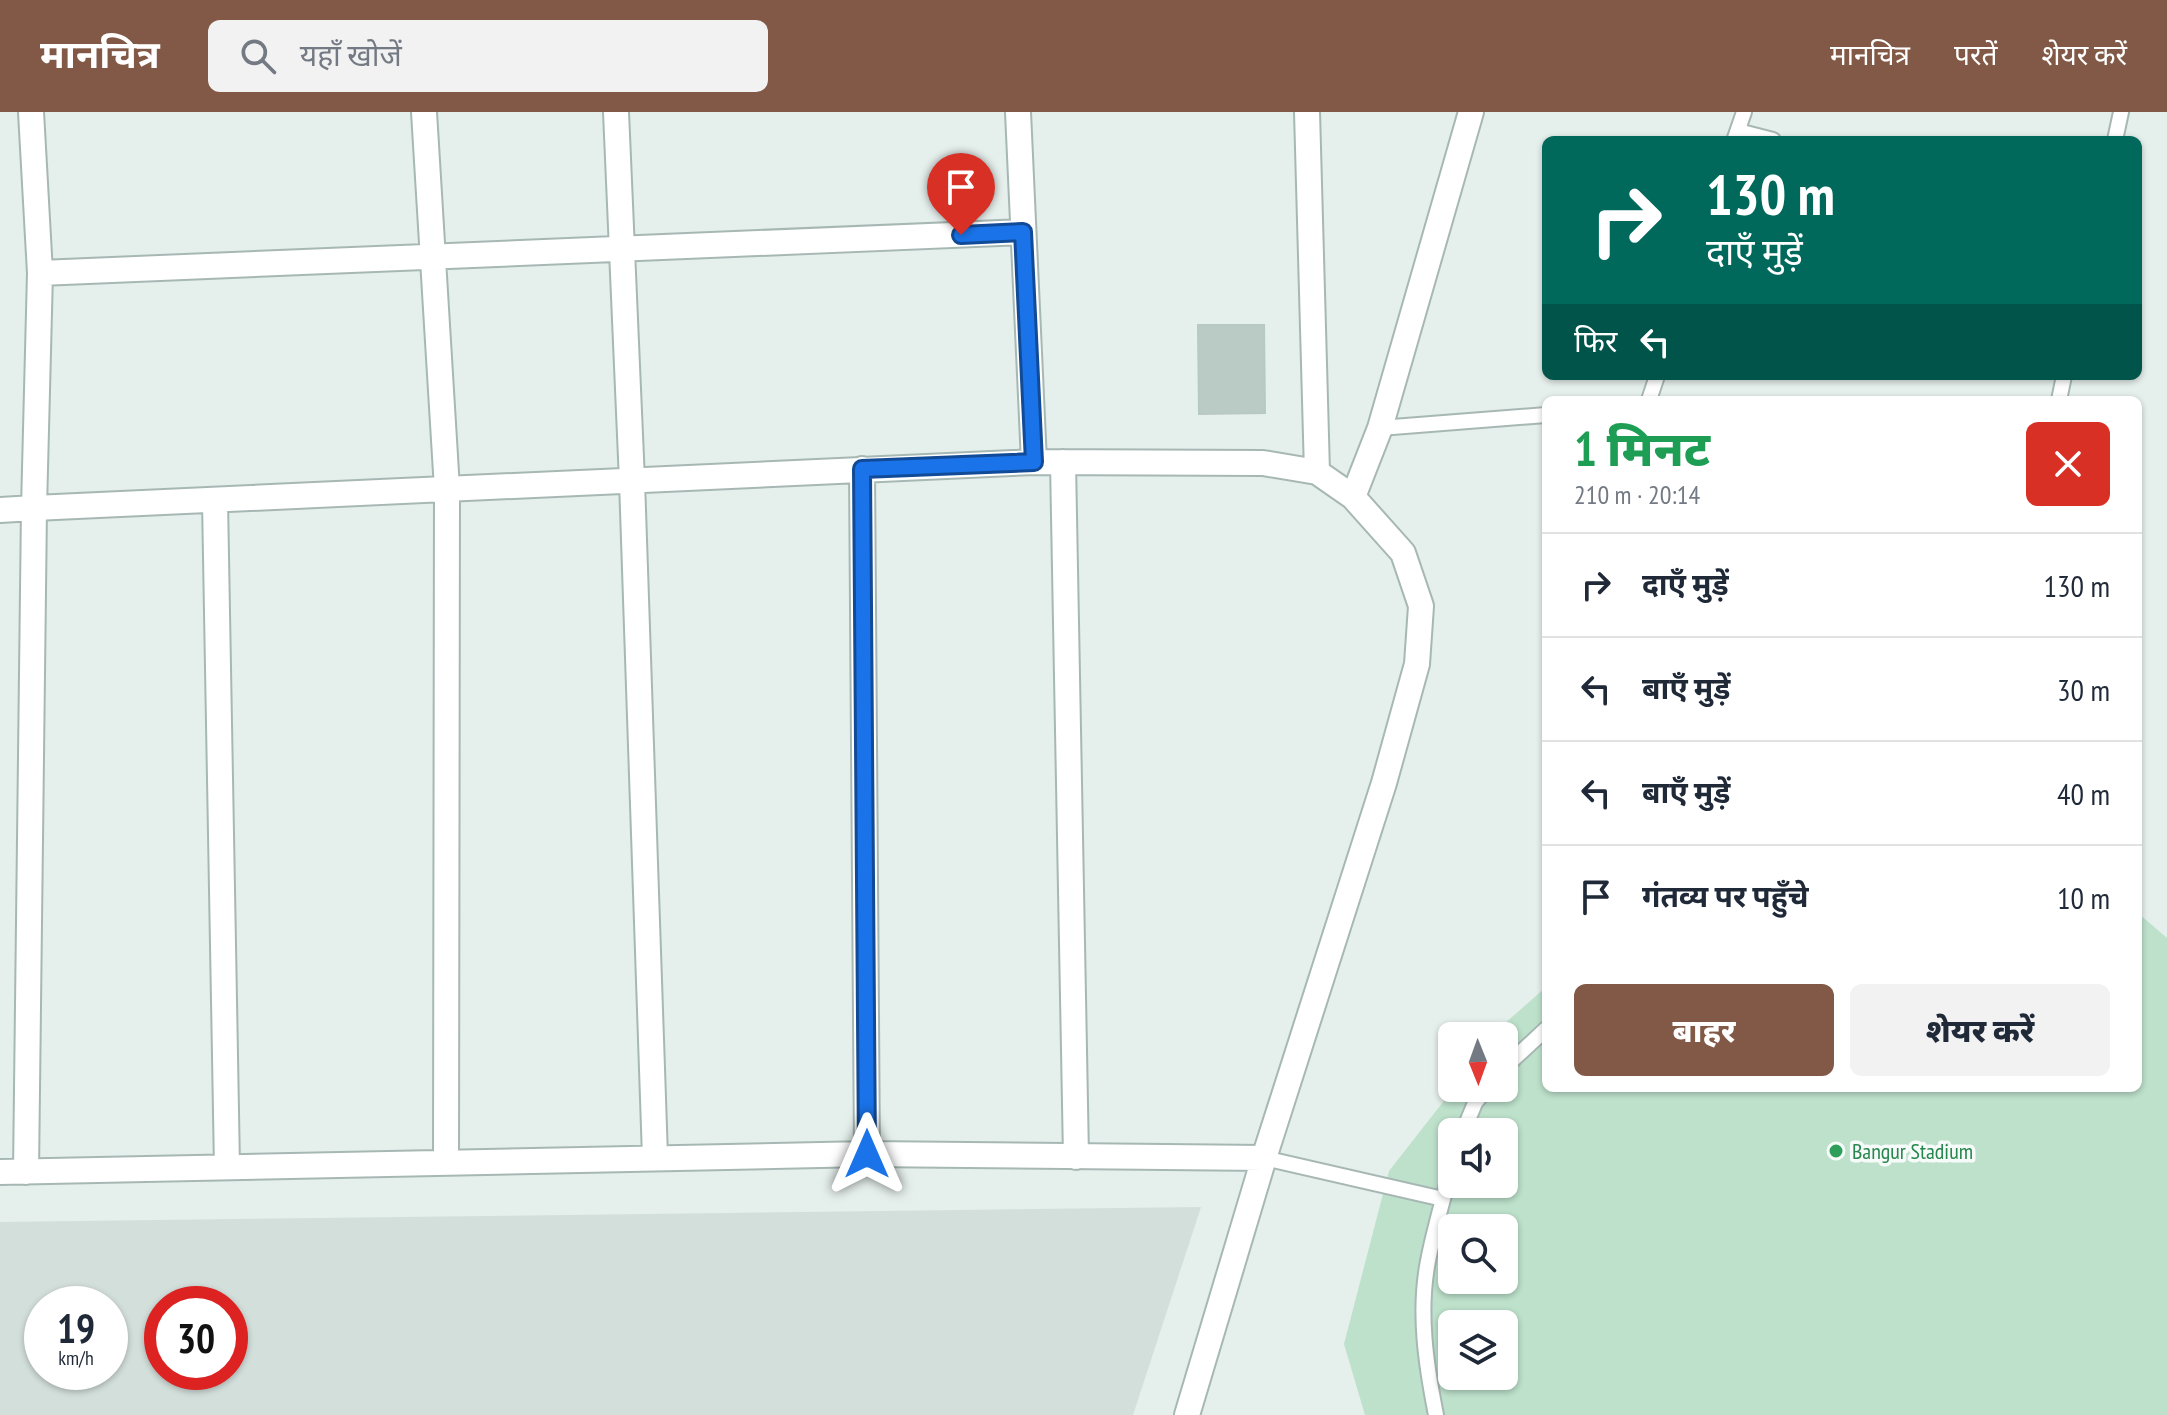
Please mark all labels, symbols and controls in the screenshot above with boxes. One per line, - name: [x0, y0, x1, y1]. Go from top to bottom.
- search box: [208, 20, 768, 92]
- text: मानचित्र: [40, 29, 160, 78]
- icon: search: [236, 34, 280, 78]
- text: यहाँ खोजें: [300, 35, 402, 74]
- text: मानचित्र: [1830, 36, 1910, 73]
- text: परतें: [1954, 36, 1997, 73]
- text: शेयर करें: [2041, 36, 2127, 73]
- pin: [927, 153, 995, 235]
- text: 130 m: [1706, 158, 1835, 230]
- icon: arrive: [939, 165, 983, 209]
- icon: right: [1574, 168, 1678, 272]
- text: दाएँ मुड़ें: [1706, 228, 1803, 275]
- icon: left: [1633, 320, 1677, 364]
- text: फिर: [1574, 321, 1617, 360]
- text: 1 मिनट: [1574, 417, 1710, 479]
- button: close: [2026, 422, 2110, 506]
- text: 210 m · 20:14: [1574, 478, 1700, 511]
- icon: right: [1574, 563, 1618, 607]
- text: दाएँ मुड़ें: [1642, 564, 1729, 603]
- text: 130 m: [2044, 566, 2110, 605]
- icon: left: [1574, 667, 1618, 711]
- text: बाएँ मुड़ें: [1642, 668, 1730, 707]
- text: 30 m: [2057, 670, 2110, 709]
- icon: left: [1574, 771, 1618, 815]
- text: बाएँ मुड़ें: [1642, 772, 1730, 811]
- text: 40 m: [2057, 774, 2110, 813]
- icon: arrive: [1574, 875, 1618, 919]
- text: गंतव्य पर पहुँचे: [1642, 876, 1809, 915]
- text: 10 m: [2057, 878, 2110, 917]
- button: बाहर: [1574, 984, 1834, 1076]
- button: शेयर करें: [1850, 984, 2110, 1076]
- north arrow: [1438, 1022, 1518, 1102]
- map controls: [1438, 1022, 1518, 1390]
- position arrow: [825, 1112, 909, 1196]
- button: sound: [1438, 1118, 1518, 1198]
- place label: Bangur Stadium: [1852, 1137, 1973, 1165]
- marker: Bangur Stadium: [1827, 1142, 1845, 1160]
- button: search: [1438, 1214, 1518, 1294]
- speed limit sign: 30: [144, 1286, 248, 1390]
- text: 19: [57, 1302, 95, 1354]
- button: layers: [1438, 1310, 1518, 1390]
- text: km/h: [58, 1345, 94, 1371]

